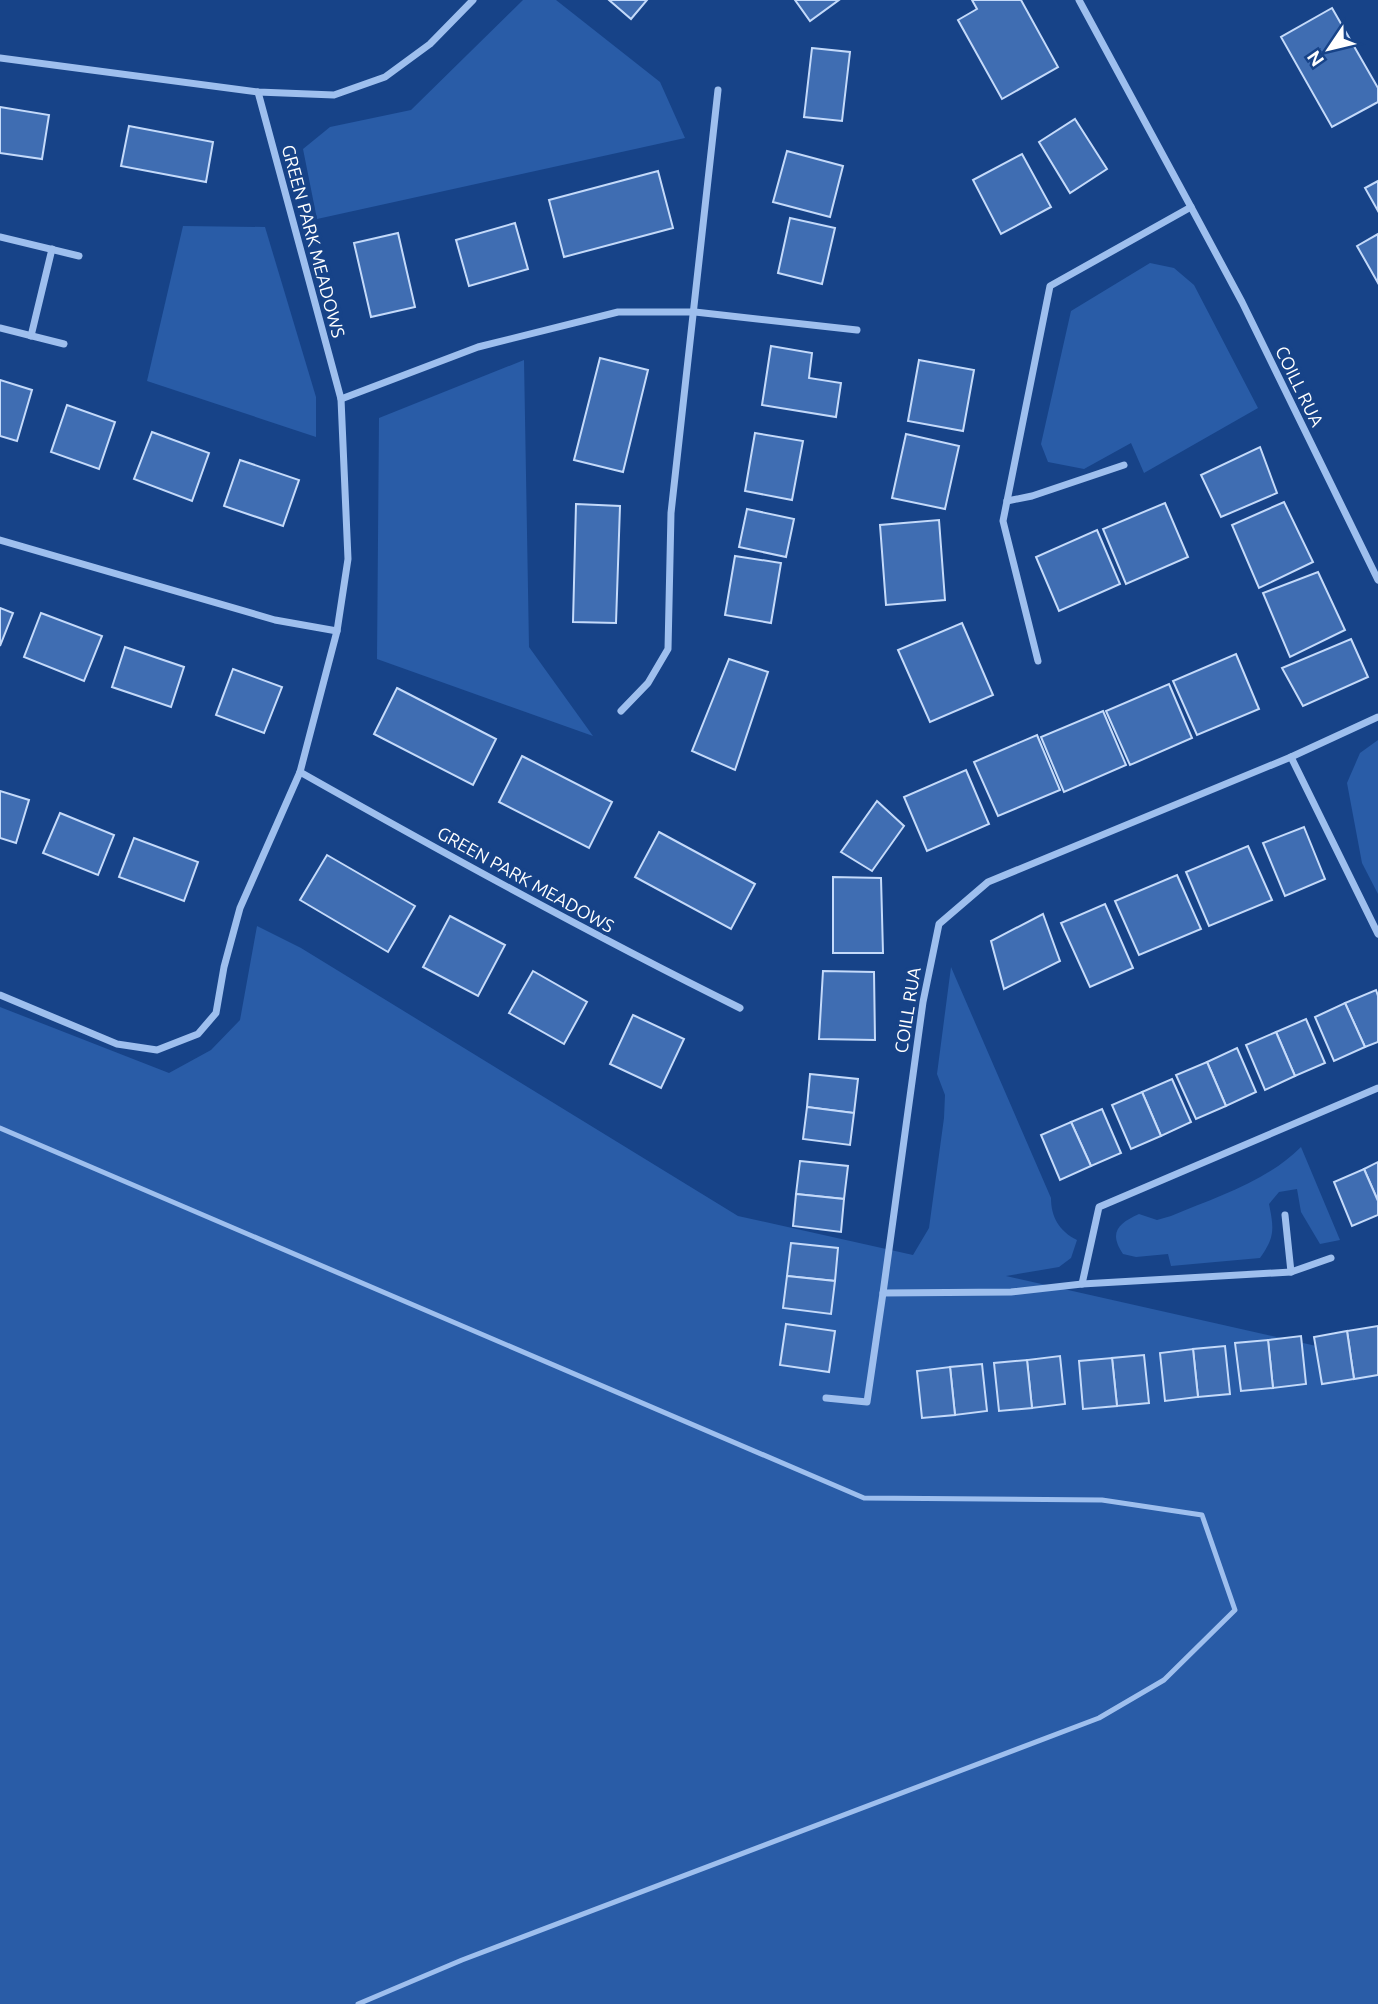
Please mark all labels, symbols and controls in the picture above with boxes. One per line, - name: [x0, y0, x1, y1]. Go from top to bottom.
- north arrow: [1294, 14, 1364, 84]
- text: N: [1302, 47, 1328, 71]
- street label: GREEN PARK MEADOWS: [279, 142, 349, 340]
- street label: COILL RUA: [1272, 343, 1328, 430]
- street label: GREEN PARK MEADOWS: [434, 822, 618, 936]
- street label: COILL RUA: [890, 965, 924, 1055]

